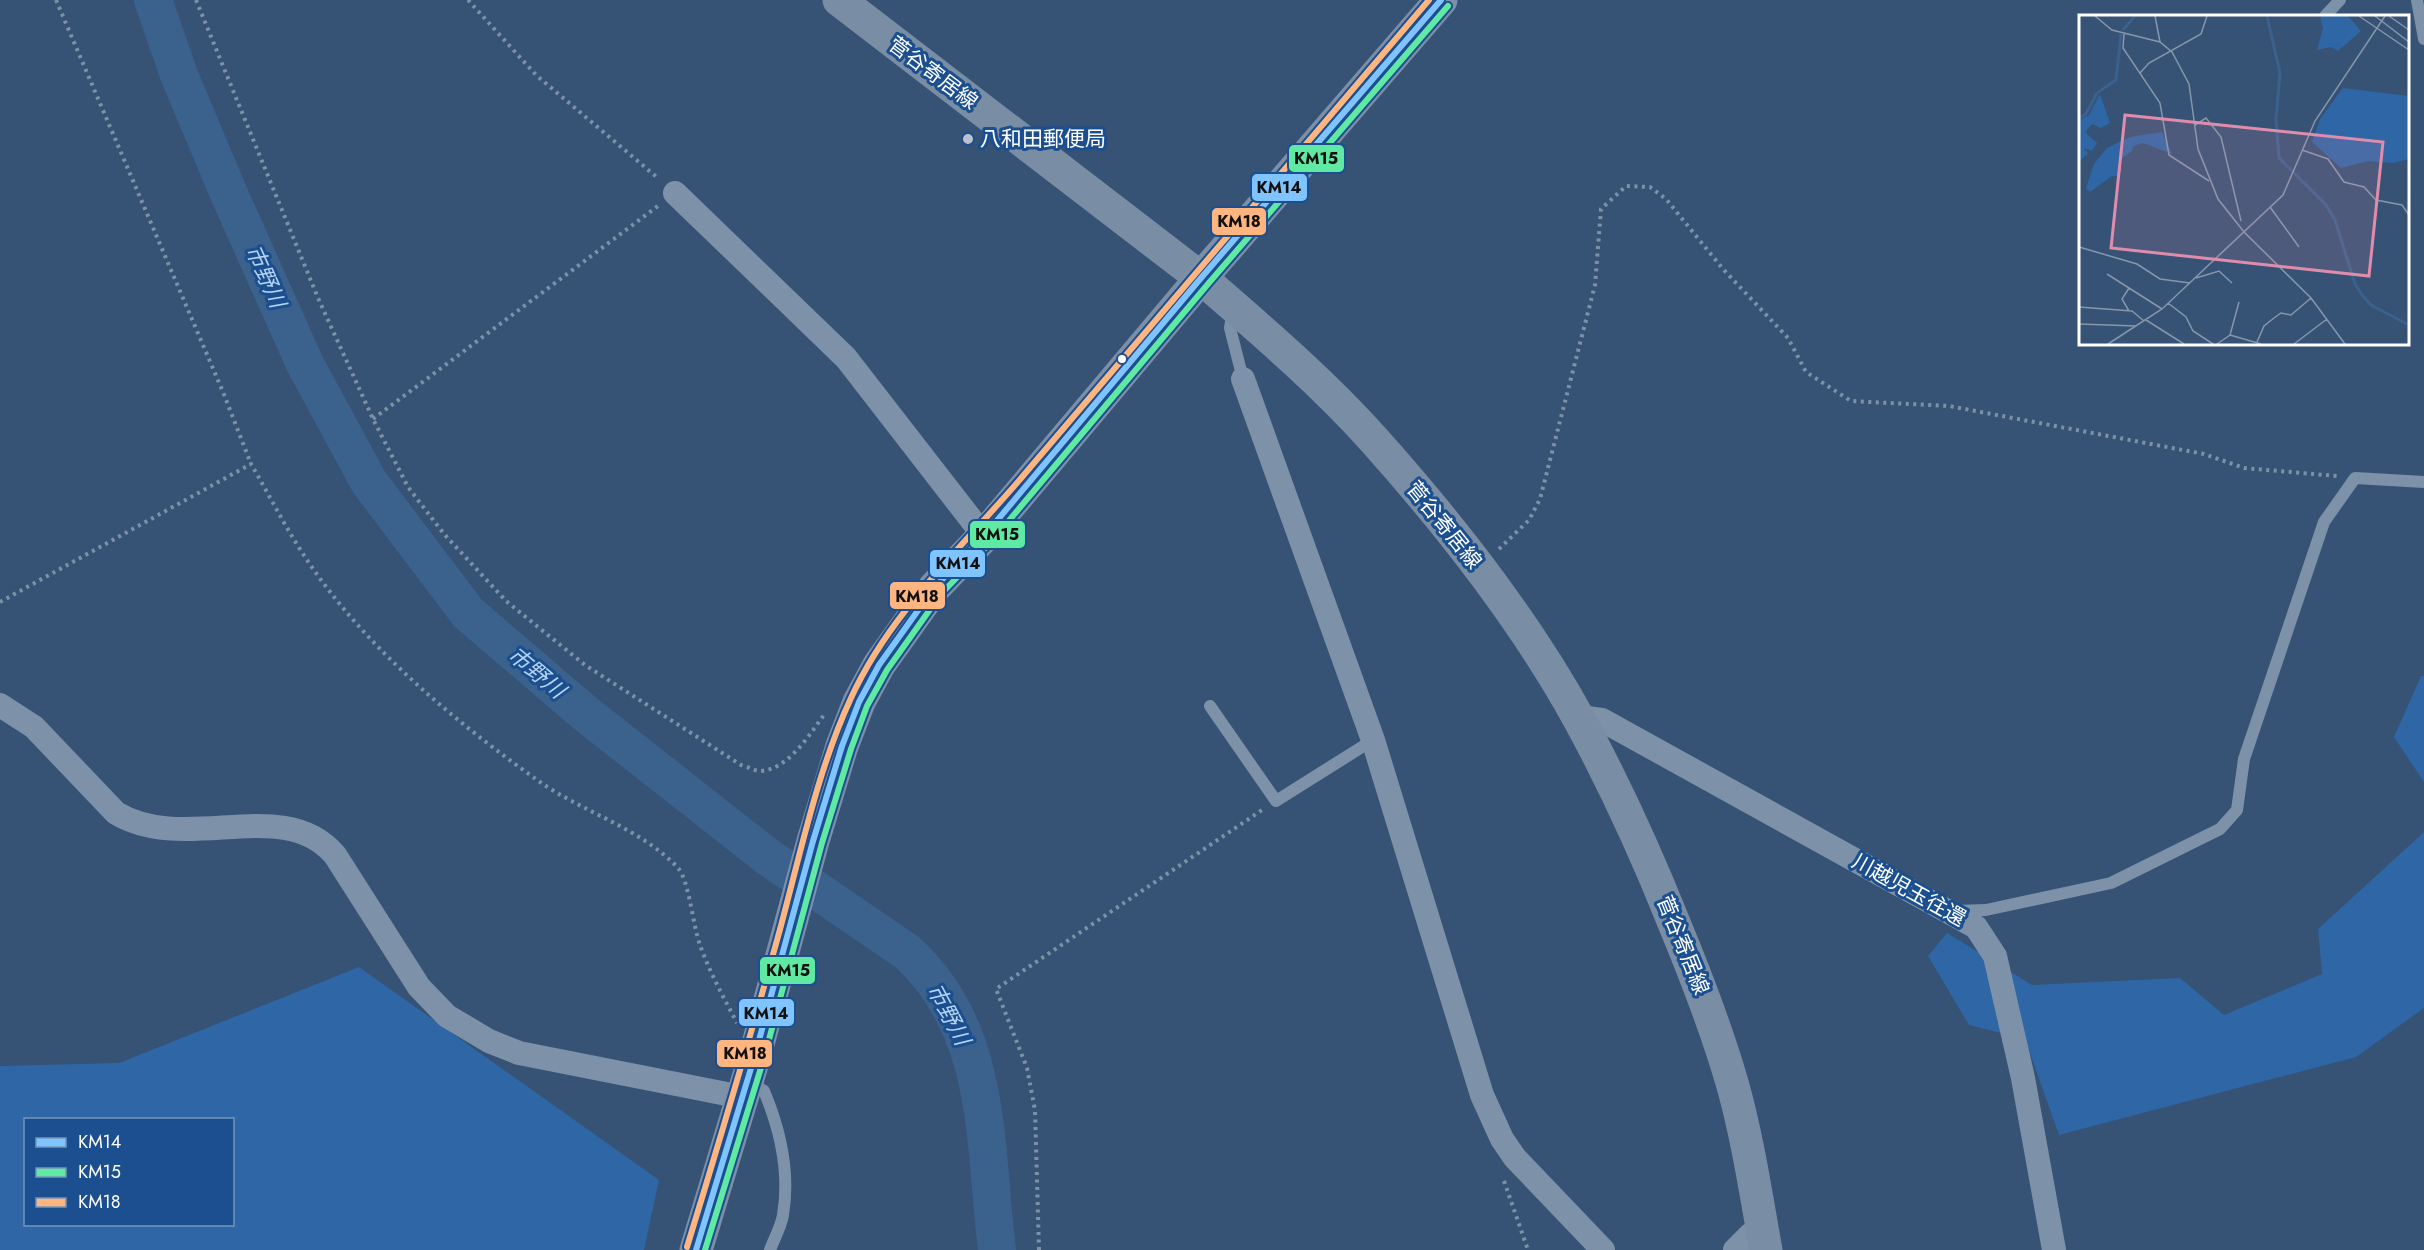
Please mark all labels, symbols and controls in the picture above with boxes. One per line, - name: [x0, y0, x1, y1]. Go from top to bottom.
- inset map: [2079, 15, 2409, 345]
- street label: 菅谷寄居線: [882, 29, 984, 117]
- place label: 八和田郵便局: [980, 124, 1106, 154]
- marker: 八和田郵便局: [961, 132, 975, 146]
- line badge: KM15: [1288, 144, 1345, 173]
- text: KM15: [1294, 147, 1338, 170]
- line badge: KM14: [1251, 173, 1308, 202]
- text: KM14: [1257, 176, 1301, 199]
- line badge: KM18: [1211, 207, 1267, 236]
- text: KM18: [1217, 210, 1261, 233]
- water label: 市野川: [238, 239, 295, 314]
- unlabelled marker: [1116, 353, 1128, 365]
- street label: 菅谷寄居線: [1399, 475, 1489, 575]
- line badge: KM15: [969, 520, 1026, 549]
- text: KM15: [975, 523, 1019, 546]
- line badge: KM14: [929, 549, 986, 578]
- text: KM14: [936, 552, 980, 575]
- line badge: KM18: [889, 581, 946, 610]
- text: KM18: [895, 585, 939, 608]
- water label: 市野川: [501, 639, 574, 707]
- street label: 川越児玉往還: [1847, 846, 1971, 934]
- street label: 菅谷寄居線: [1649, 891, 1717, 999]
- line badge: KM15: [759, 956, 816, 985]
- text: KM15: [766, 959, 810, 982]
- water label: 市野川: [919, 977, 980, 1052]
- line badge: KM14: [738, 998, 795, 1027]
- text: KM14: [744, 1002, 788, 1025]
- line badge: KM18: [716, 1039, 773, 1068]
- text: KM18: [723, 1042, 767, 1065]
- legend: [24, 1118, 234, 1226]
- text: KM14: [78, 1129, 121, 1155]
- text: KM15: [78, 1159, 121, 1185]
- text: KM18: [78, 1189, 121, 1215]

